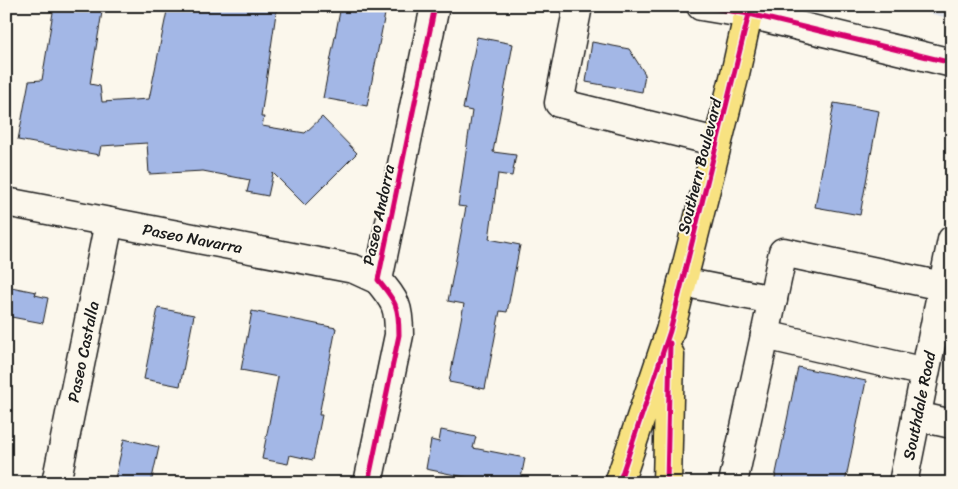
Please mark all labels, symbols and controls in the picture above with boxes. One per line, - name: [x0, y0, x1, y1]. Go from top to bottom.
- street label: Southern Boulevard: [669, 94, 731, 237]
- street label: Paseo Andorra: [354, 161, 404, 268]
- street label: Paseo Navarra: [140, 215, 245, 262]
- street label: Paseo Castalla: [59, 299, 108, 405]
- street label: Southdale Road: [894, 347, 944, 462]

